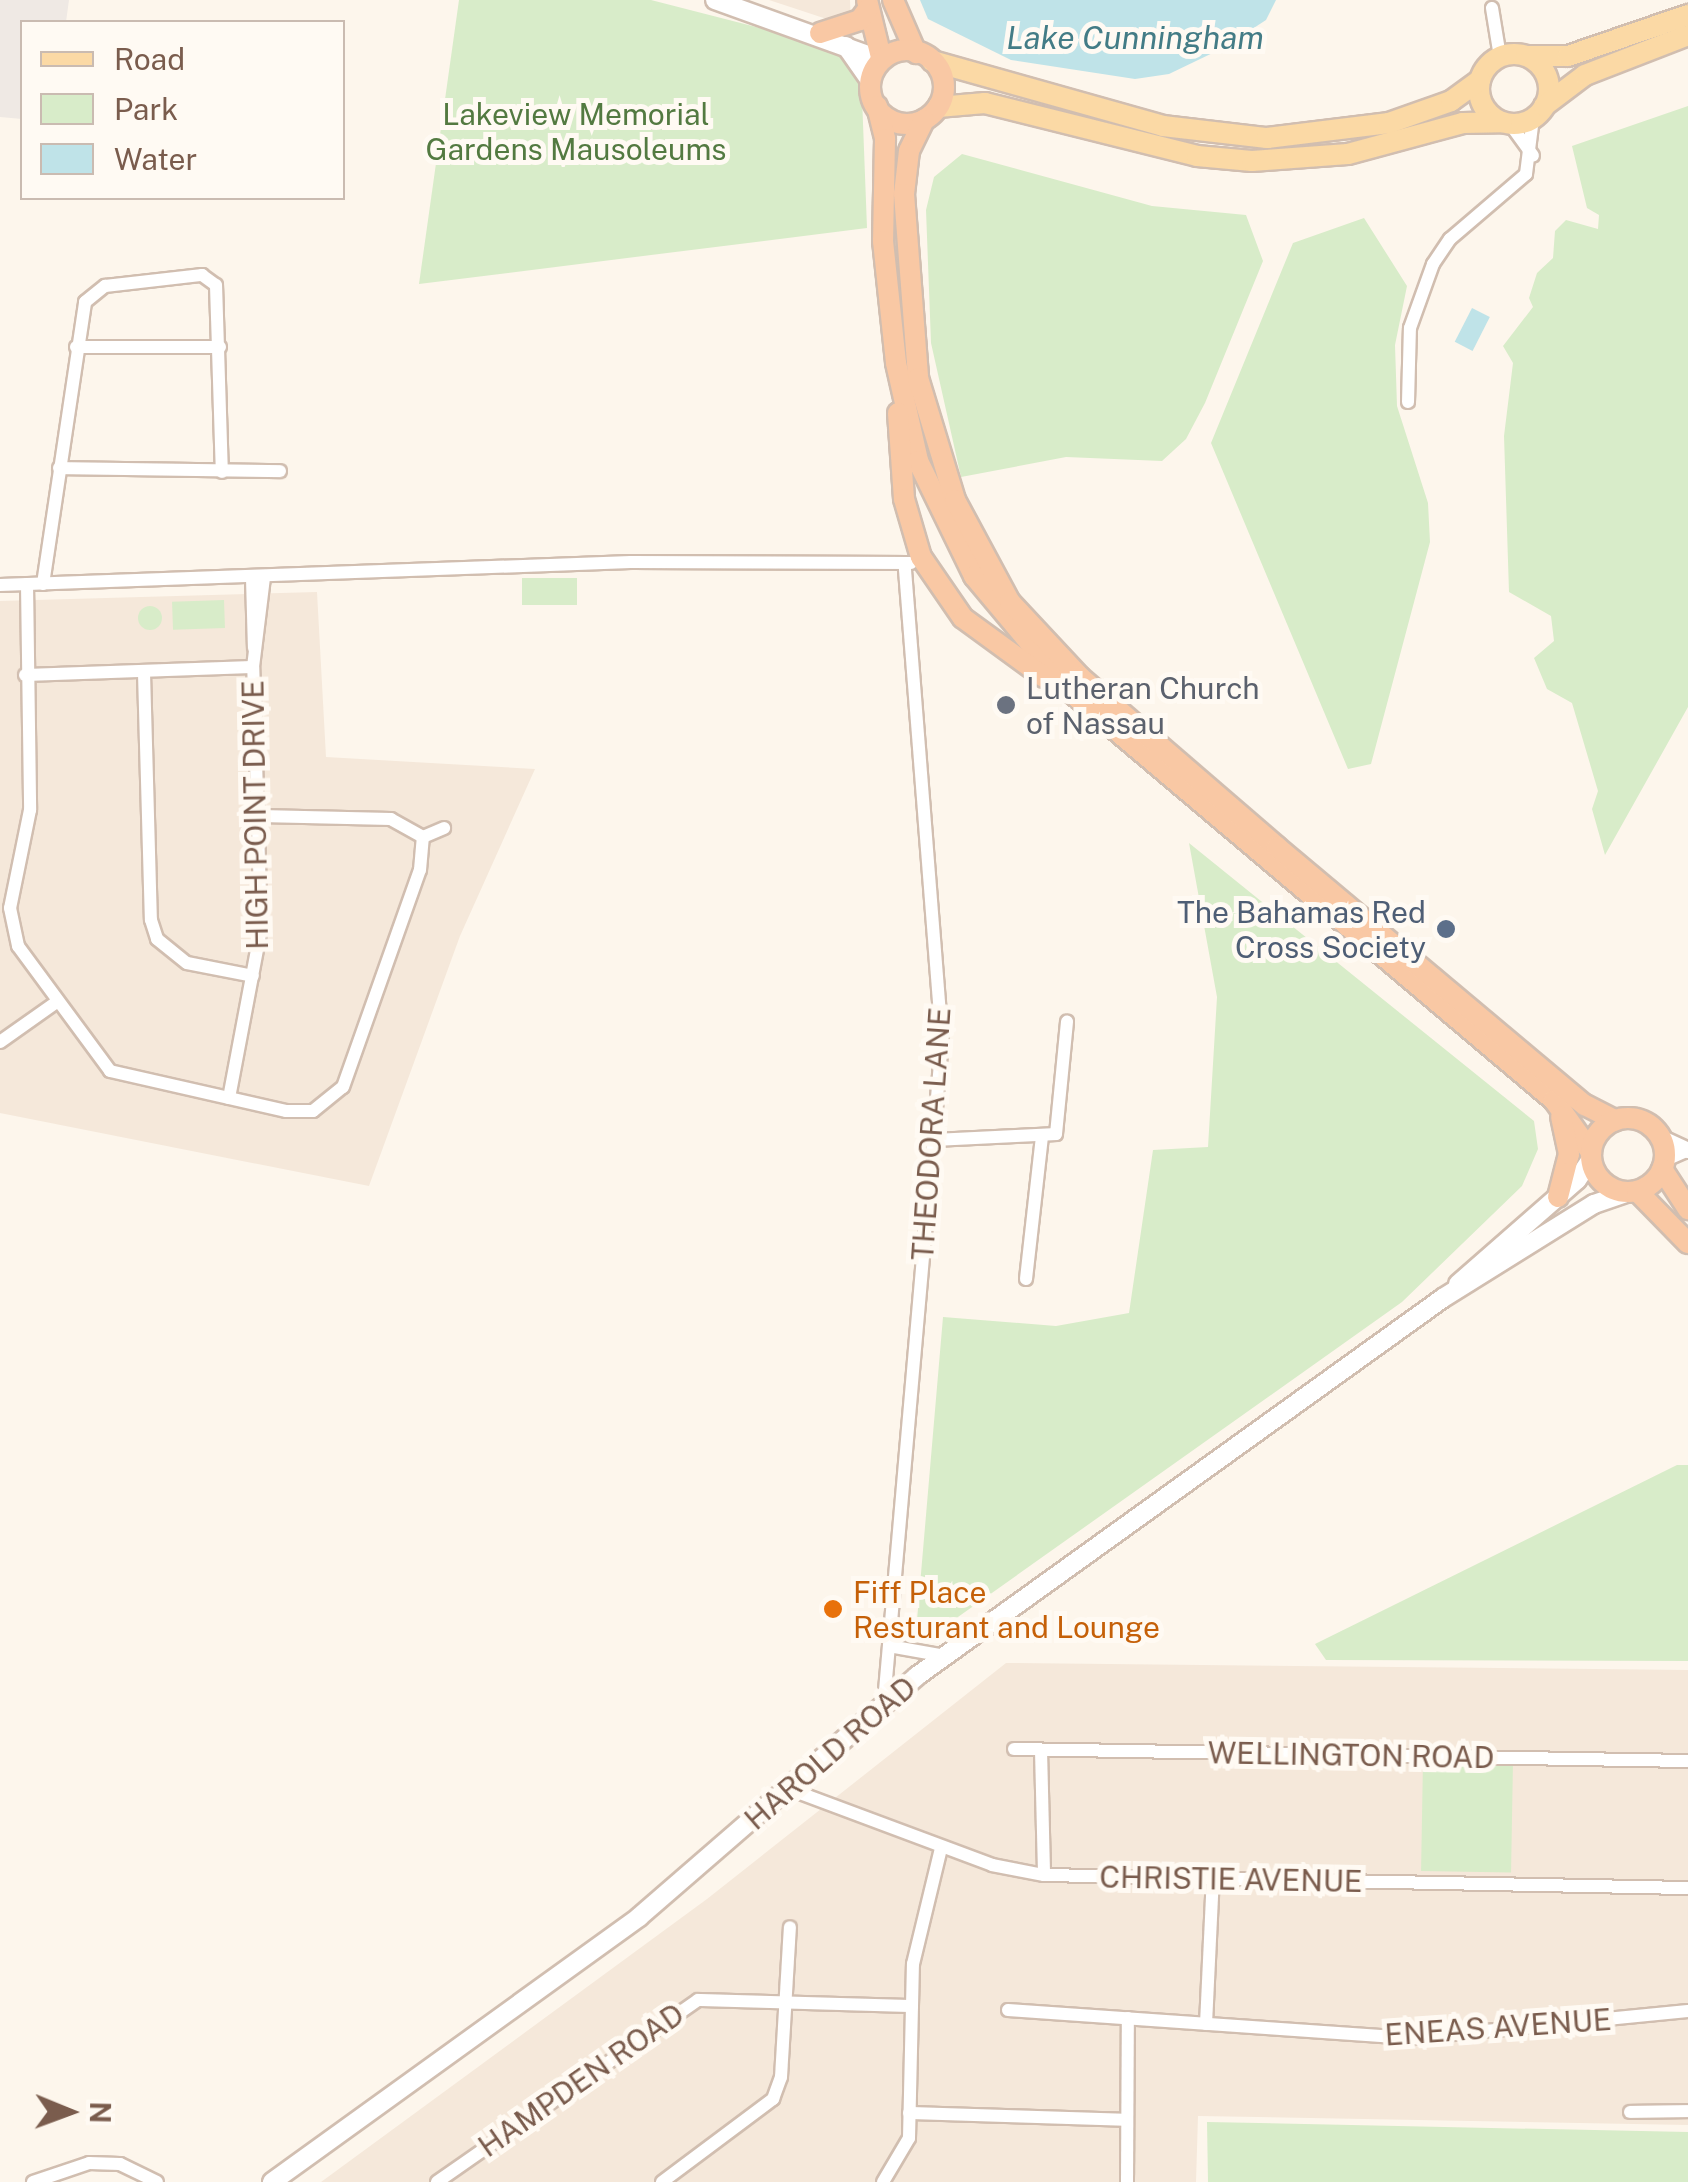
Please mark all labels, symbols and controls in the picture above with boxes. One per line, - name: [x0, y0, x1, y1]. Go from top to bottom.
- water label: Lake Cunningham: [1006, 19, 1264, 57]
- legend: [20, 20, 345, 200]
- text: Road: [114, 41, 185, 77]
- text: Park: [114, 91, 178, 127]
- park label: Lakeview Memorial Gardens Mausoleums: [425, 96, 727, 166]
- text: Water: [114, 141, 197, 177]
- place label: Lutheran Church of Nassau: [1026, 670, 1260, 740]
- street label: HIGH POINT DRIVE: [235, 680, 275, 950]
- marker: Lutheran Church of Nassau: [995, 694, 1017, 716]
- place label: The Bahamas Red Cross Society: [1177, 894, 1426, 964]
- marker: The Bahamas Red Cross Society: [1435, 918, 1457, 940]
- street label: THEODORA LANE: [904, 1006, 958, 1262]
- place label: Fiff Place Resturant and Lounge: [853, 1574, 1160, 1644]
- marker: Fiff Place Resturant and Lounge: [822, 1598, 844, 1620]
- street label: HAROLD ROAD: [737, 1669, 923, 1837]
- street label: WELLINGTON ROAD: [1207, 1735, 1495, 1775]
- street label: CHRISTIE AVENUE: [1099, 1859, 1363, 1899]
- street label: HAMPDEN ROAD: [471, 1996, 691, 2164]
- street label: ENEAS AVENUE: [1383, 2001, 1613, 2053]
- north arrow: [20, 2062, 120, 2162]
- text: N: [84, 2101, 117, 2124]

